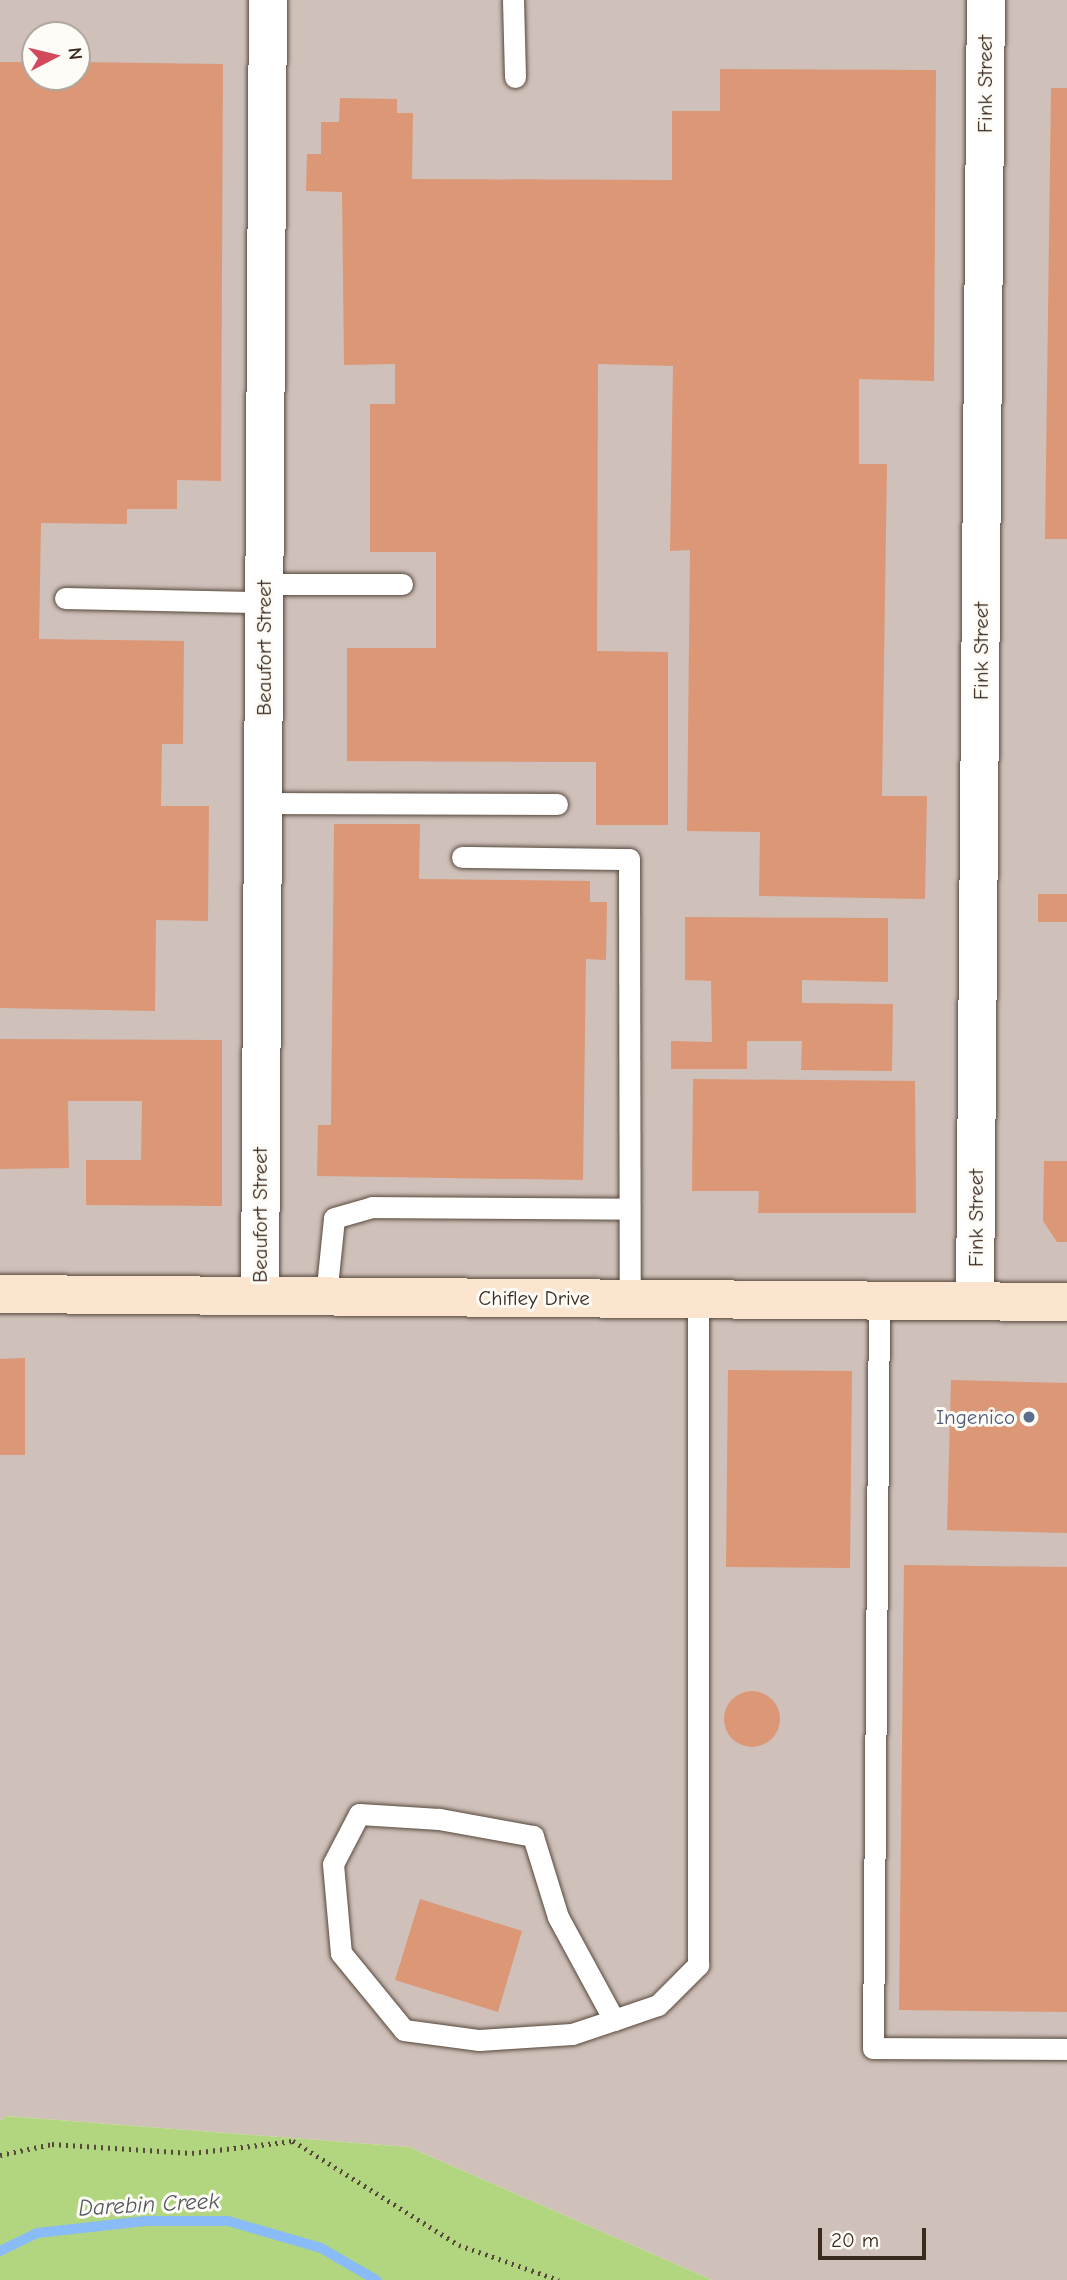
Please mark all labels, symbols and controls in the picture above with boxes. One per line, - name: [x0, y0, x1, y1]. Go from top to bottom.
- north arrow: [21, 21, 91, 91]
- street label: Fink Street: [972, 35, 998, 133]
- text: N: [63, 46, 87, 61]
- street label: Beaufort Street: [251, 580, 277, 716]
- street label: Fink Street: [968, 602, 994, 700]
- street label: Beaufort Street: [247, 1147, 273, 1283]
- street label: Fink Street: [963, 1169, 989, 1267]
- street label: Chifley Drive: [478, 1285, 590, 1311]
- place label: Ingenico: [936, 1404, 1015, 1430]
- marker: Ingenico: [1021, 1409, 1037, 1425]
- water label: Darebin Creek: [78, 2188, 220, 2222]
- scale bar: [822, 2214, 930, 2258]
- text: 20 m: [831, 2228, 879, 2252]

